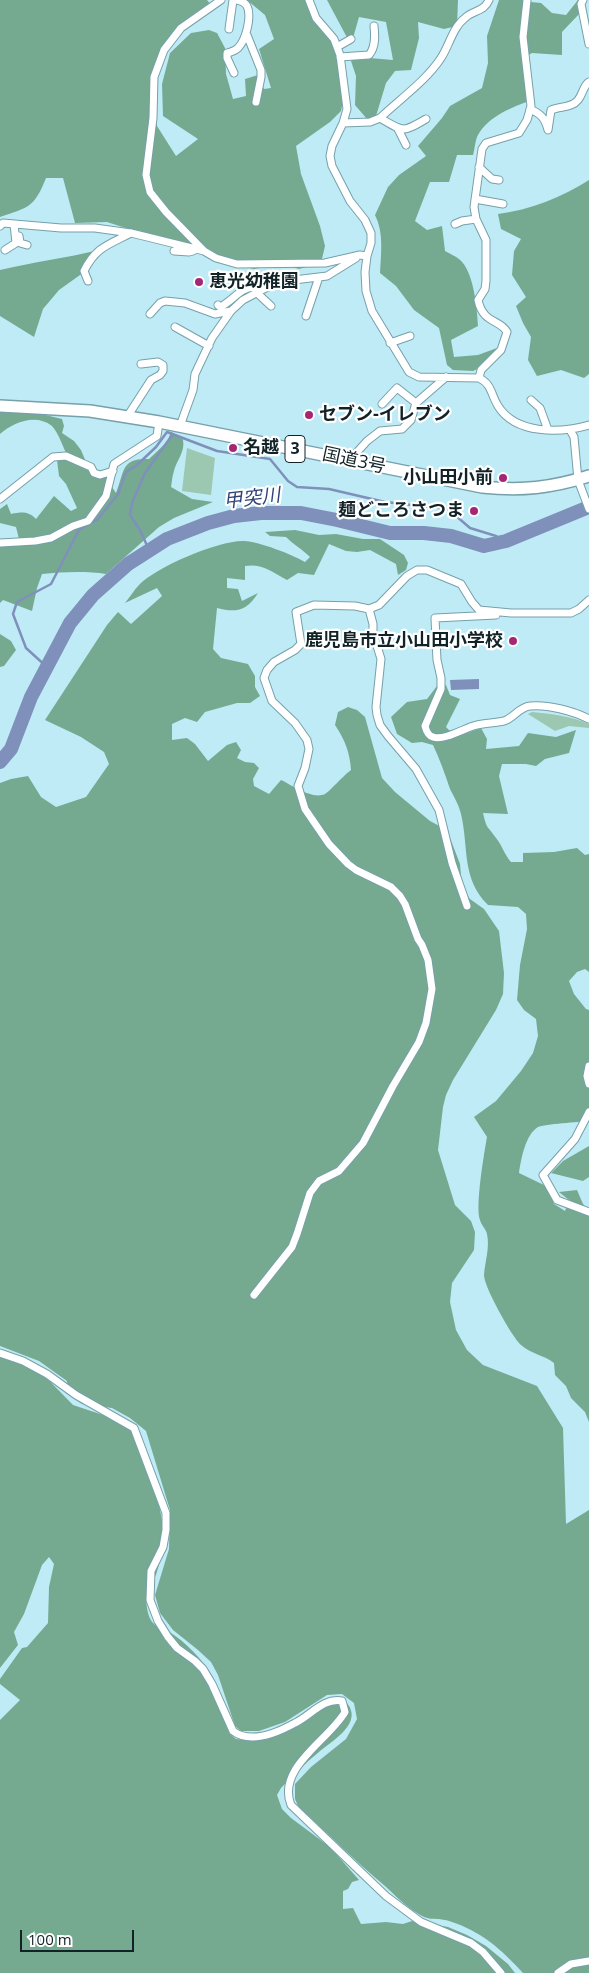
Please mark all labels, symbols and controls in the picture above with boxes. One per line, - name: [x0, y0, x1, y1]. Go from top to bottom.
- place label: 恵光幼稚園: [209, 271, 299, 293]
- marker: 恵光幼稚園: [193, 276, 205, 288]
- place label: セブン-イレブン: [319, 404, 451, 426]
- marker: セブン-イレブン: [303, 409, 315, 421]
- road number: 3: [285, 436, 305, 462]
- place label: 名越: [243, 437, 279, 459]
- marker: 名越: [227, 442, 239, 454]
- street label: 国道3号: [320, 444, 388, 478]
- place label: 小山田小前: [403, 467, 493, 489]
- marker: 小山田小前: [497, 472, 509, 484]
- water label: 甲突川: [222, 484, 282, 514]
- place label: 麺どころさつま: [338, 500, 464, 522]
- marker: 麺どころさつま: [468, 505, 480, 517]
- place label: 鹿児島市立小山田小学校: [305, 630, 503, 652]
- marker: 鹿児島市立小山田小学校: [507, 635, 519, 647]
- scale bar: [22, 1920, 136, 1952]
- text: 100 m: [28, 1929, 72, 1949]

